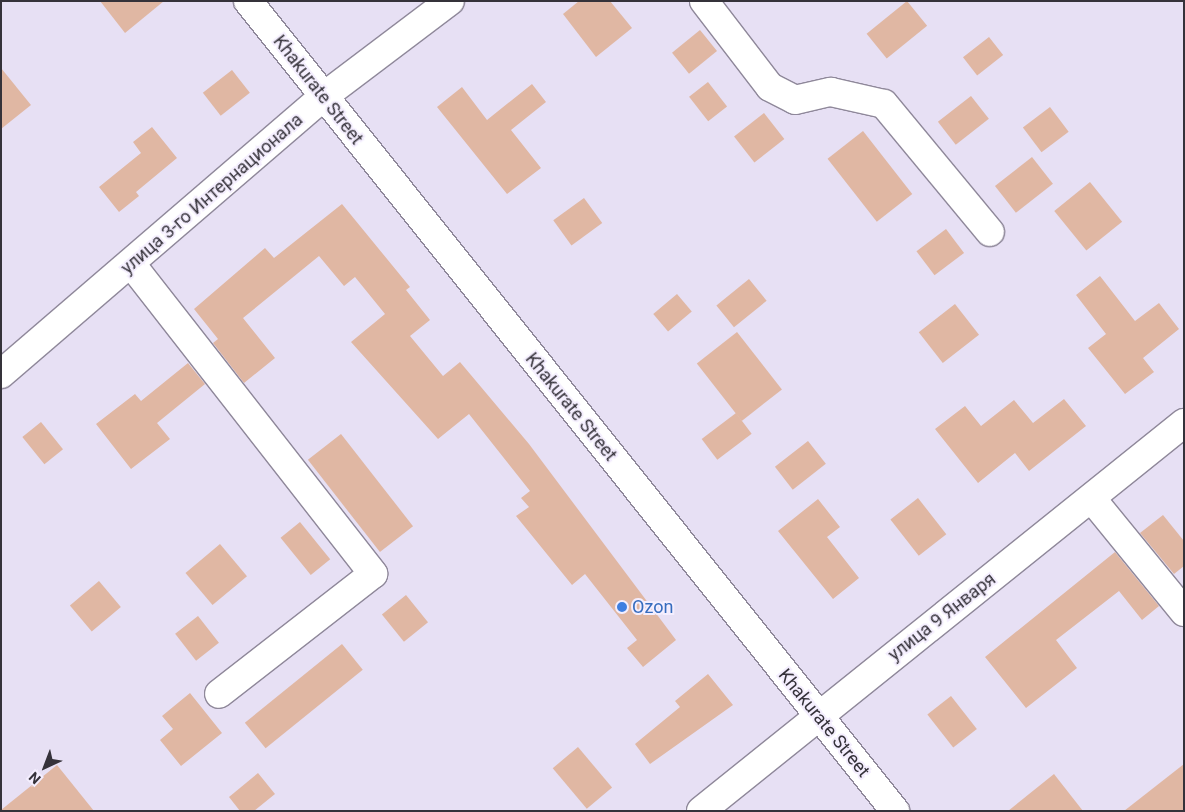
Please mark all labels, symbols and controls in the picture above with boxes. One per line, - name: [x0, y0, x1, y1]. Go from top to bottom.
- street label: Khakurate Street: [269, 31, 367, 149]
- street label: улица 3-го Интернационала: [117, 109, 307, 279]
- street label: Khakurate Street: [521, 349, 621, 465]
- street label: улица 9 Января: [884, 568, 1000, 666]
- place label: Ozon: [632, 596, 673, 618]
- marker: Ozon: [616, 601, 628, 613]
- street label: Khakurate Street: [774, 665, 874, 781]
- north arrow: [20, 742, 70, 792]
- text: N: [26, 769, 44, 787]

